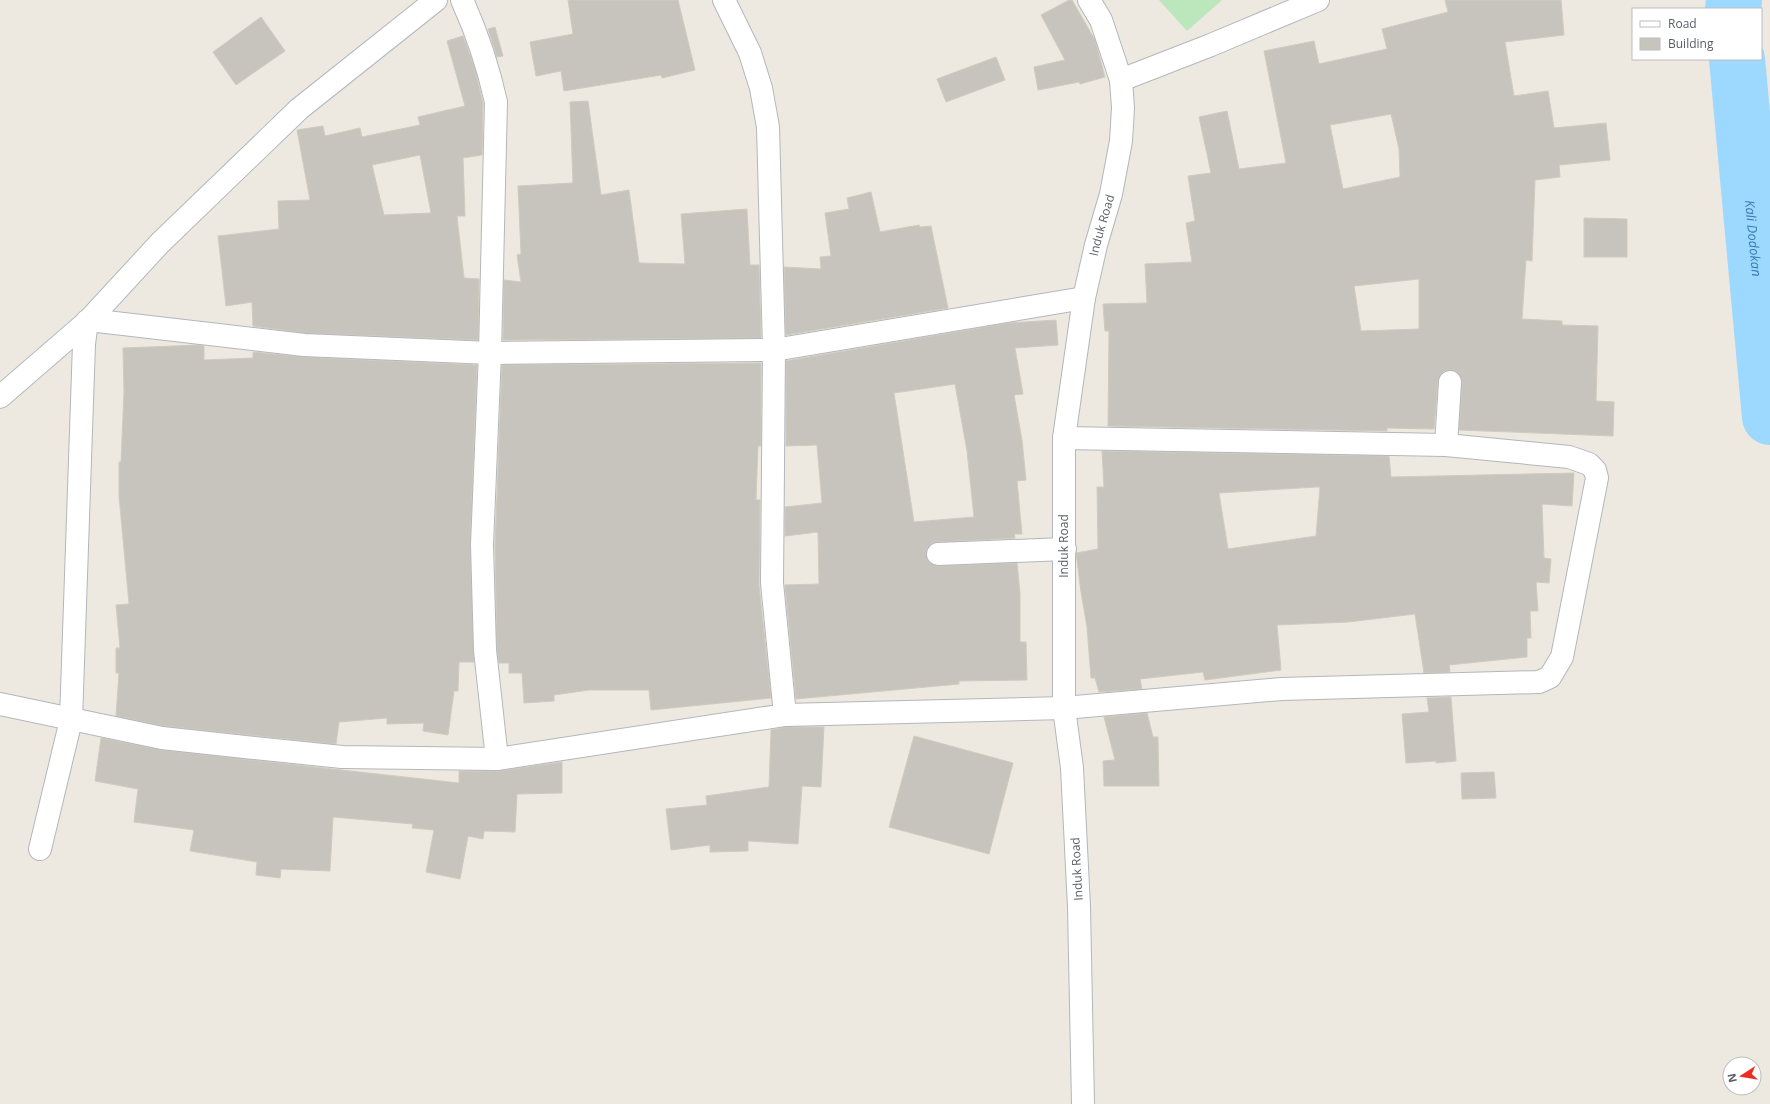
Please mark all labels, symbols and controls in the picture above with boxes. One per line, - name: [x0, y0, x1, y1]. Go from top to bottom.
- legend: [1632, 8, 1762, 60]
- text: Road: [1668, 15, 1697, 32]
- text: Building: [1668, 35, 1714, 52]
- street label: Induk Road: [1085, 192, 1118, 258]
- water label: Kali Dodokan: [1741, 199, 1766, 277]
- street label: Induk Road: [1055, 514, 1072, 578]
- street label: Induk Road: [1066, 837, 1087, 901]
- north arrow: [1722, 1056, 1762, 1096]
- text: N: [1723, 1072, 1740, 1084]

